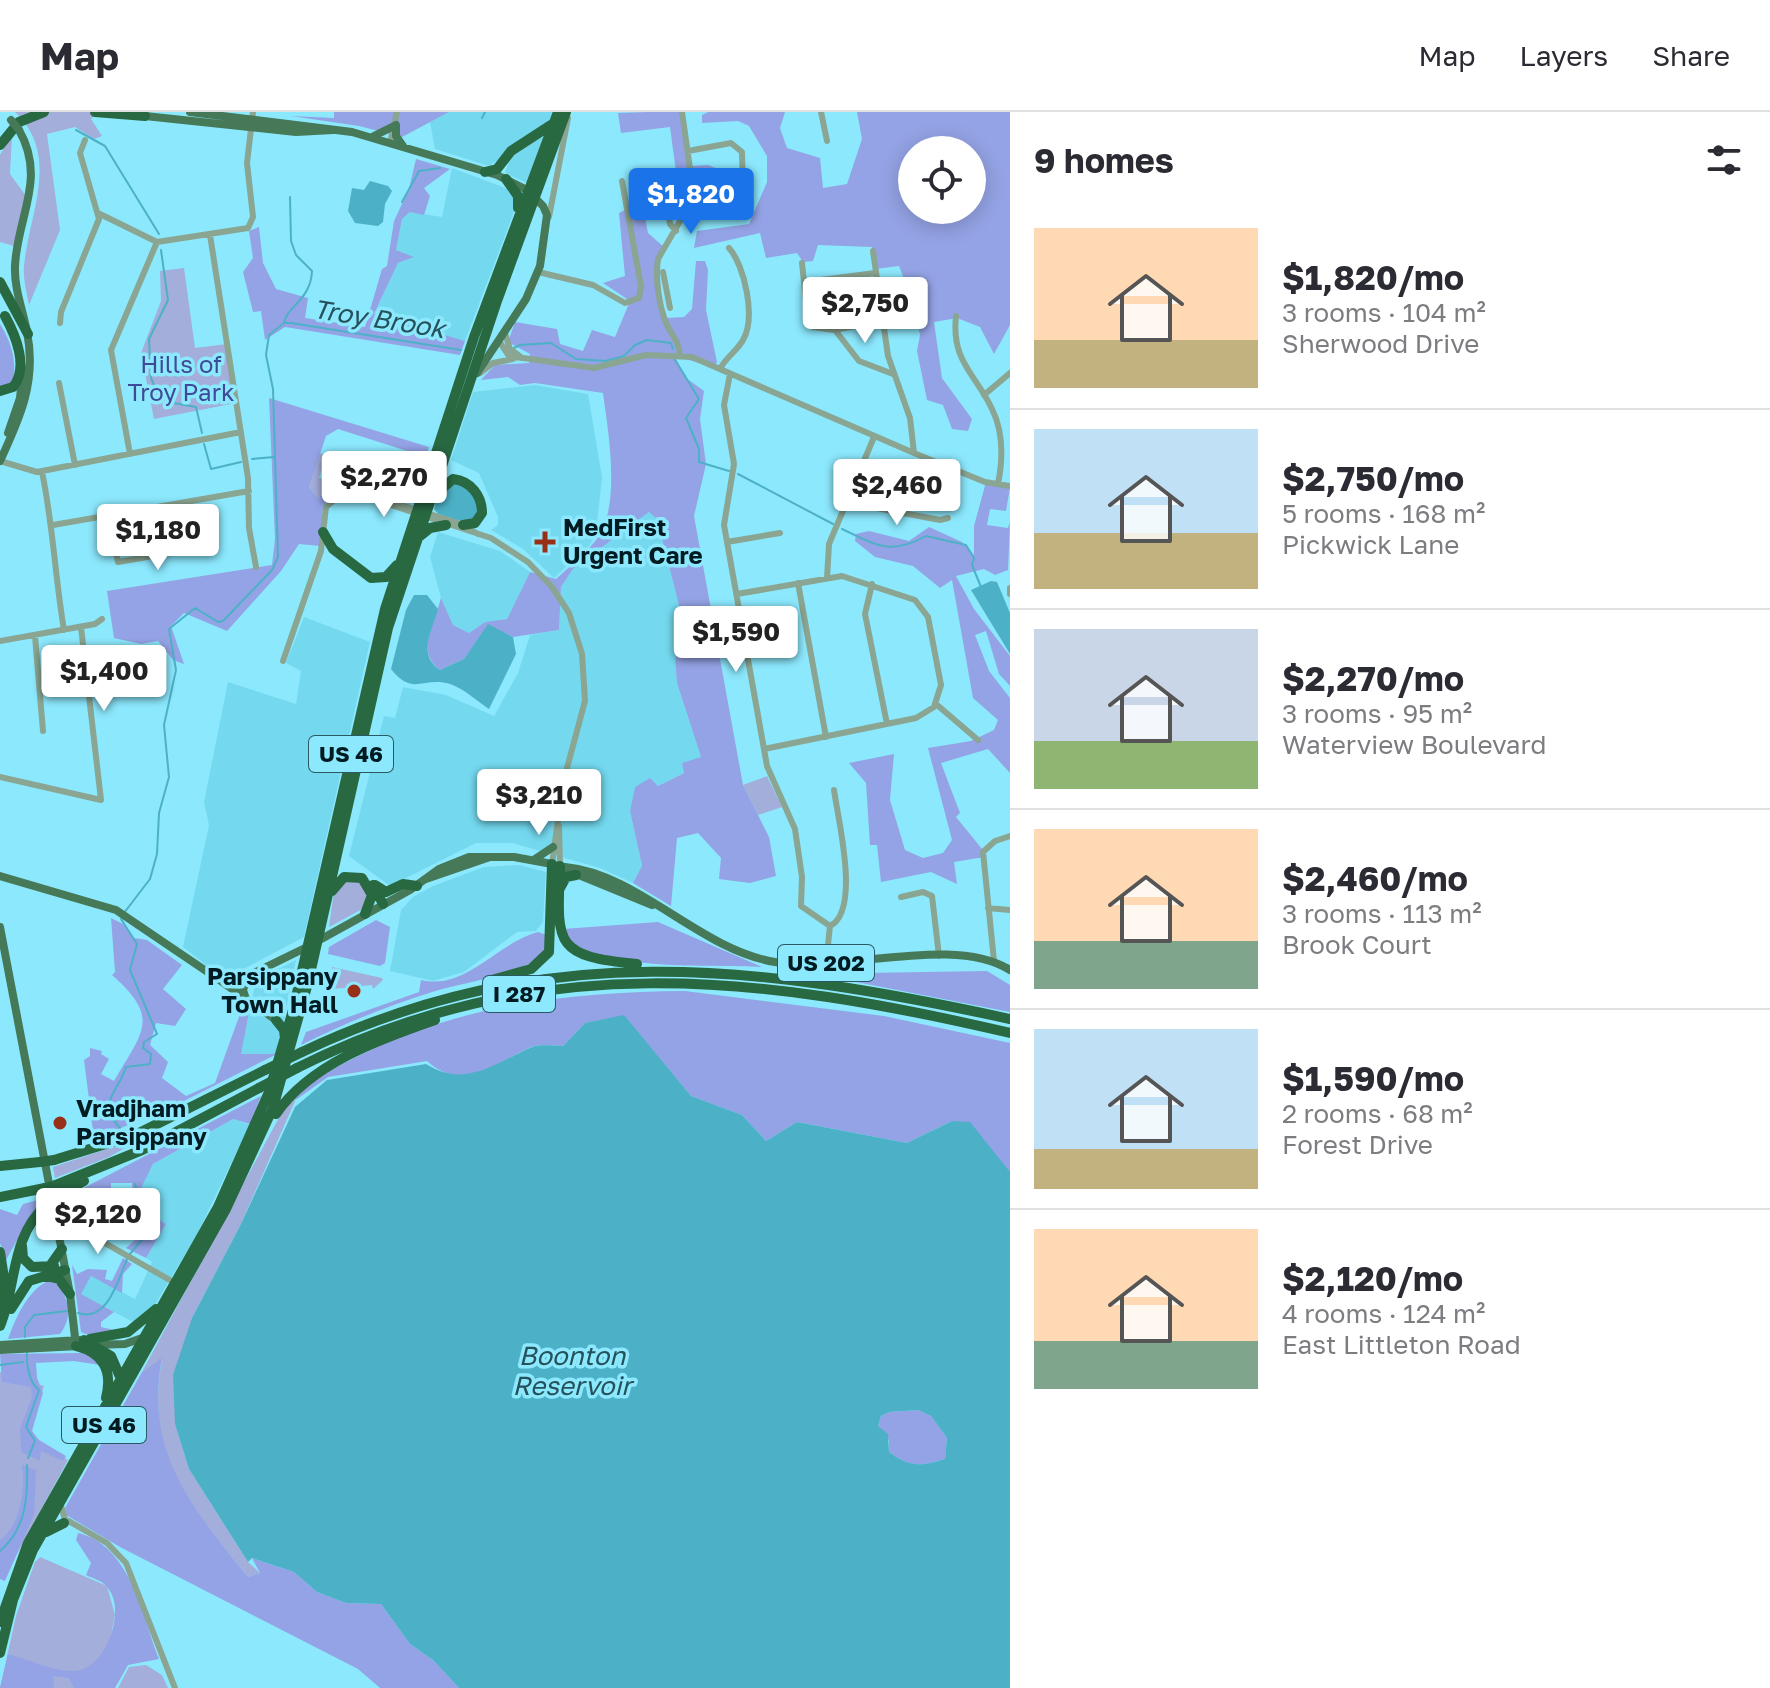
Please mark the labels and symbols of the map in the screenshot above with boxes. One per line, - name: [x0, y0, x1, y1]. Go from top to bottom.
- pin: $1,820: [626, 168, 756, 236]
- pin: $2,750: [800, 277, 930, 345]
- water label: Troy Brook: [311, 293, 449, 345]
- park label: Hills of Troy Park: [127, 349, 235, 406]
- pin: $2,270: [319, 451, 449, 519]
- pin: $2,460: [832, 459, 962, 527]
- pin: $1,180: [93, 504, 223, 572]
- place label: MedFirst Urgent Care: [563, 512, 703, 569]
- marker: MedFirst Urgent Care: [534, 531, 556, 553]
- pin: $1,590: [671, 606, 801, 674]
- pin: $1,400: [39, 645, 169, 713]
- road number: US 46: [309, 736, 393, 772]
- pin: $3,210: [474, 769, 604, 837]
- road number: US 202: [778, 945, 874, 981]
- place label: Parsippany Town Hall: [207, 961, 339, 1018]
- road number: I 287: [483, 976, 555, 1012]
- marker: Parsippany Town Hall: [345, 982, 363, 1000]
- place label: Vradjham Parsippany: [76, 1093, 208, 1150]
- marker: Vradjham Parsippany: [51, 1114, 69, 1132]
- pin: $2,120: [33, 1188, 163, 1256]
- water label: Boonton Reservoir: [512, 1340, 635, 1401]
- road number: US 46: [62, 1407, 146, 1443]

